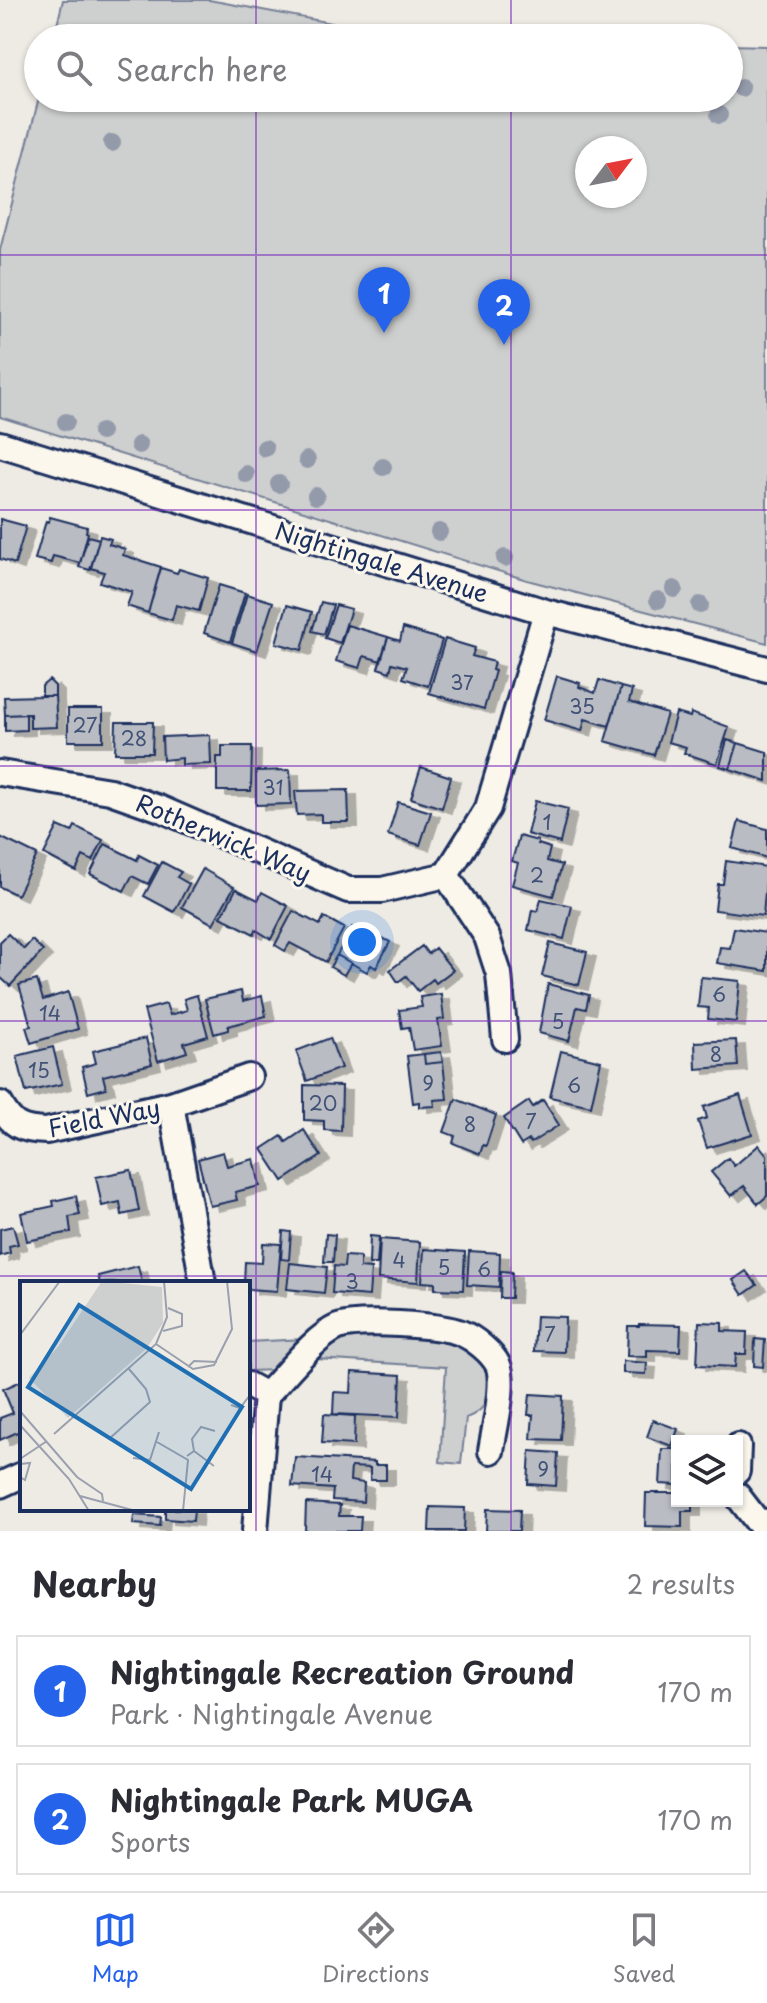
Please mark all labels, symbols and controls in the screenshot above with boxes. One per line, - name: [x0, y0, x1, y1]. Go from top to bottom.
- search box: [24, 24, 743, 112]
- icon: search: [52, 46, 96, 90]
- text: Search here: [116, 46, 288, 91]
- north arrow: [575, 136, 647, 208]
- pin: 1: [358, 267, 410, 333]
- pin: 2: [478, 279, 530, 345]
- street label: Nightingale Avenue: [271, 511, 493, 611]
- house number: 37: [450, 667, 474, 697]
- house number: 35: [569, 691, 595, 721]
- house number: 27: [73, 710, 97, 740]
- house number: 28: [121, 723, 147, 753]
- house number: 31: [263, 772, 283, 802]
- street label: Rotherwick Way: [131, 784, 317, 890]
- house number: 1: [543, 807, 551, 837]
- house number: 2: [530, 860, 544, 890]
- your location: [342, 922, 382, 962]
- house number: 6: [712, 979, 726, 1009]
- house number: 14: [39, 998, 61, 1028]
- house number: 5: [552, 1006, 564, 1036]
- house number: 8: [710, 1039, 722, 1069]
- house number: 15: [28, 1055, 50, 1085]
- house number: 9: [422, 1068, 434, 1098]
- house number: 6: [567, 1070, 581, 1100]
- house number: 20: [309, 1088, 337, 1118]
- street label: Field Way: [45, 1089, 163, 1145]
- house number: 7: [525, 1106, 537, 1136]
- house number: 8: [464, 1109, 476, 1139]
- house number: 4: [392, 1245, 406, 1275]
- house number: 5: [438, 1252, 450, 1282]
- house number: 6: [477, 1254, 491, 1284]
- house number: 3: [345, 1266, 359, 1296]
- inset map: [20, 1281, 250, 1511]
- house number: 7: [544, 1319, 556, 1349]
- map controls: [671, 1435, 743, 1507]
- button: layers: [671, 1435, 743, 1507]
- house number: 9: [537, 1454, 549, 1484]
- house number: 14: [311, 1459, 333, 1489]
- text: Nearby: [32, 1557, 157, 1609]
- text: 2 results: [627, 1564, 735, 1603]
- text: Nightingale Recreation Ground: [110, 1649, 574, 1694]
- text: 1: [54, 1672, 66, 1711]
- text: 170 m: [658, 1672, 733, 1711]
- text: Park · Nightingale Avenue: [110, 1694, 433, 1733]
- text: Nightingale Park MUGA: [110, 1777, 473, 1822]
- text: 2: [51, 1800, 69, 1839]
- text: 170 m: [658, 1800, 733, 1839]
- text: Sports: [110, 1822, 190, 1861]
- tab: Map: [92, 1908, 139, 1989]
- tab: Directions: [322, 1908, 429, 1989]
- tab: Saved: [613, 1908, 675, 1989]

